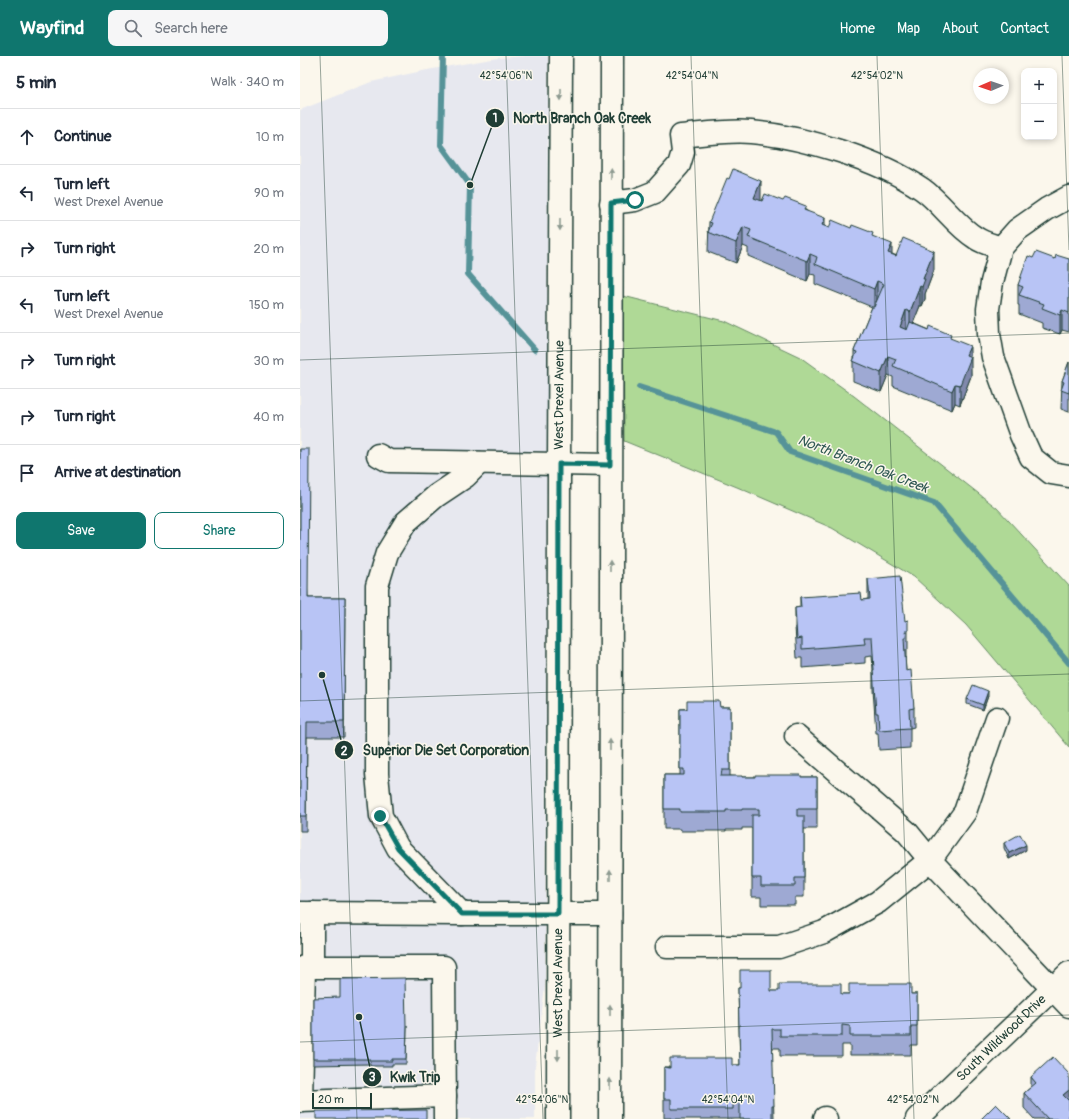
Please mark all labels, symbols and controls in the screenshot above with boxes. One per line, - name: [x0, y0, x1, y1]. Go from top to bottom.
- search box: [108, 10, 388, 46]
- text: Wayfind: [20, 16, 84, 40]
- icon: search: [122, 17, 144, 39]
- text: Search here: [154, 19, 228, 38]
- text: Home: [840, 20, 875, 37]
- text: Map: [897, 20, 920, 37]
- text: About: [942, 20, 978, 37]
- text: Contact: [1000, 20, 1049, 37]
- north arrow: [973, 68, 1009, 104]
- map controls: [1021, 68, 1057, 140]
- button: +: [1021, 68, 1057, 104]
- text: 42°54'06"N: [480, 70, 532, 82]
- text: 42°54'04"N: [666, 70, 718, 82]
- text: 42°54'02"N: [851, 70, 903, 82]
- text: 5 min: [16, 72, 56, 93]
- text: Walk · 340 m: [210, 74, 284, 90]
- one-way arrow: [558, 89, 564, 102]
- button: −: [1021, 104, 1057, 140]
- callout: North Branch Oak Creek: [485, 105, 659, 131]
- text: North Branch Oak Creek: [513, 110, 651, 127]
- text: 1: [493, 111, 497, 126]
- icon: ahead: [16, 126, 38, 148]
- text: Continue: [54, 127, 112, 146]
- text: 10 m: [256, 129, 284, 145]
- one-way arrow: [608, 167, 614, 180]
- text: Turn left: [54, 175, 110, 194]
- icon: left: [16, 182, 38, 204]
- text: 90 m: [254, 185, 284, 201]
- route start: [626, 191, 644, 209]
- text: West Drexel Avenue: [54, 194, 163, 210]
- one-way arrow: [557, 219, 563, 232]
- icon: right: [16, 238, 38, 260]
- text: Turn right: [54, 239, 115, 258]
- text: 20 m: [253, 241, 284, 257]
- text: Turn left: [54, 287, 110, 306]
- icon: left: [16, 294, 38, 316]
- text: 150 m: [249, 297, 284, 313]
- text: West Drexel Avenue: [54, 306, 163, 322]
- street label: West Drexel Avenue: [551, 340, 568, 450]
- icon: right: [16, 350, 38, 372]
- text: Turn right: [54, 351, 115, 370]
- text: 30 m: [254, 353, 284, 369]
- icon: right: [16, 406, 38, 428]
- text: Turn right: [54, 407, 115, 426]
- text: 40 m: [253, 409, 284, 425]
- water label: North Branch Oak Creek: [795, 431, 932, 497]
- icon: arrive: [16, 462, 38, 484]
- text: Arrive at destination: [54, 463, 181, 482]
- button: Save: [16, 512, 146, 549]
- button: Share: [154, 512, 284, 549]
- one-way arrow: [607, 559, 613, 572]
- callout: Superior Die Set Corporation: [334, 737, 537, 763]
- one-way arrow: [607, 738, 613, 751]
- text: Superior Die Set Corporation: [363, 742, 529, 759]
- text: 2: [341, 744, 348, 759]
- route end: [371, 807, 389, 825]
- one-way arrow: [607, 868, 613, 881]
- street label: West Drexel Avenue: [550, 928, 566, 1038]
- street label: South Wildwood Drive: [953, 991, 1050, 1085]
- one-way arrow: [607, 1003, 613, 1016]
- one-way arrow: [555, 1049, 561, 1062]
- callout: Kwik Trip: [362, 1064, 449, 1090]
- text: Kwik Trip: [390, 1069, 441, 1086]
- text: 3: [369, 1070, 376, 1085]
- one-way arrow: [607, 1077, 613, 1090]
- scale bar: [312, 1091, 372, 1110]
- text: 20 m: [318, 1093, 344, 1106]
- text: 42°54'06"N: [516, 1094, 568, 1106]
- text: 42°54'04"N: [702, 1094, 754, 1106]
- text: 42°54'02"N: [887, 1094, 939, 1106]

